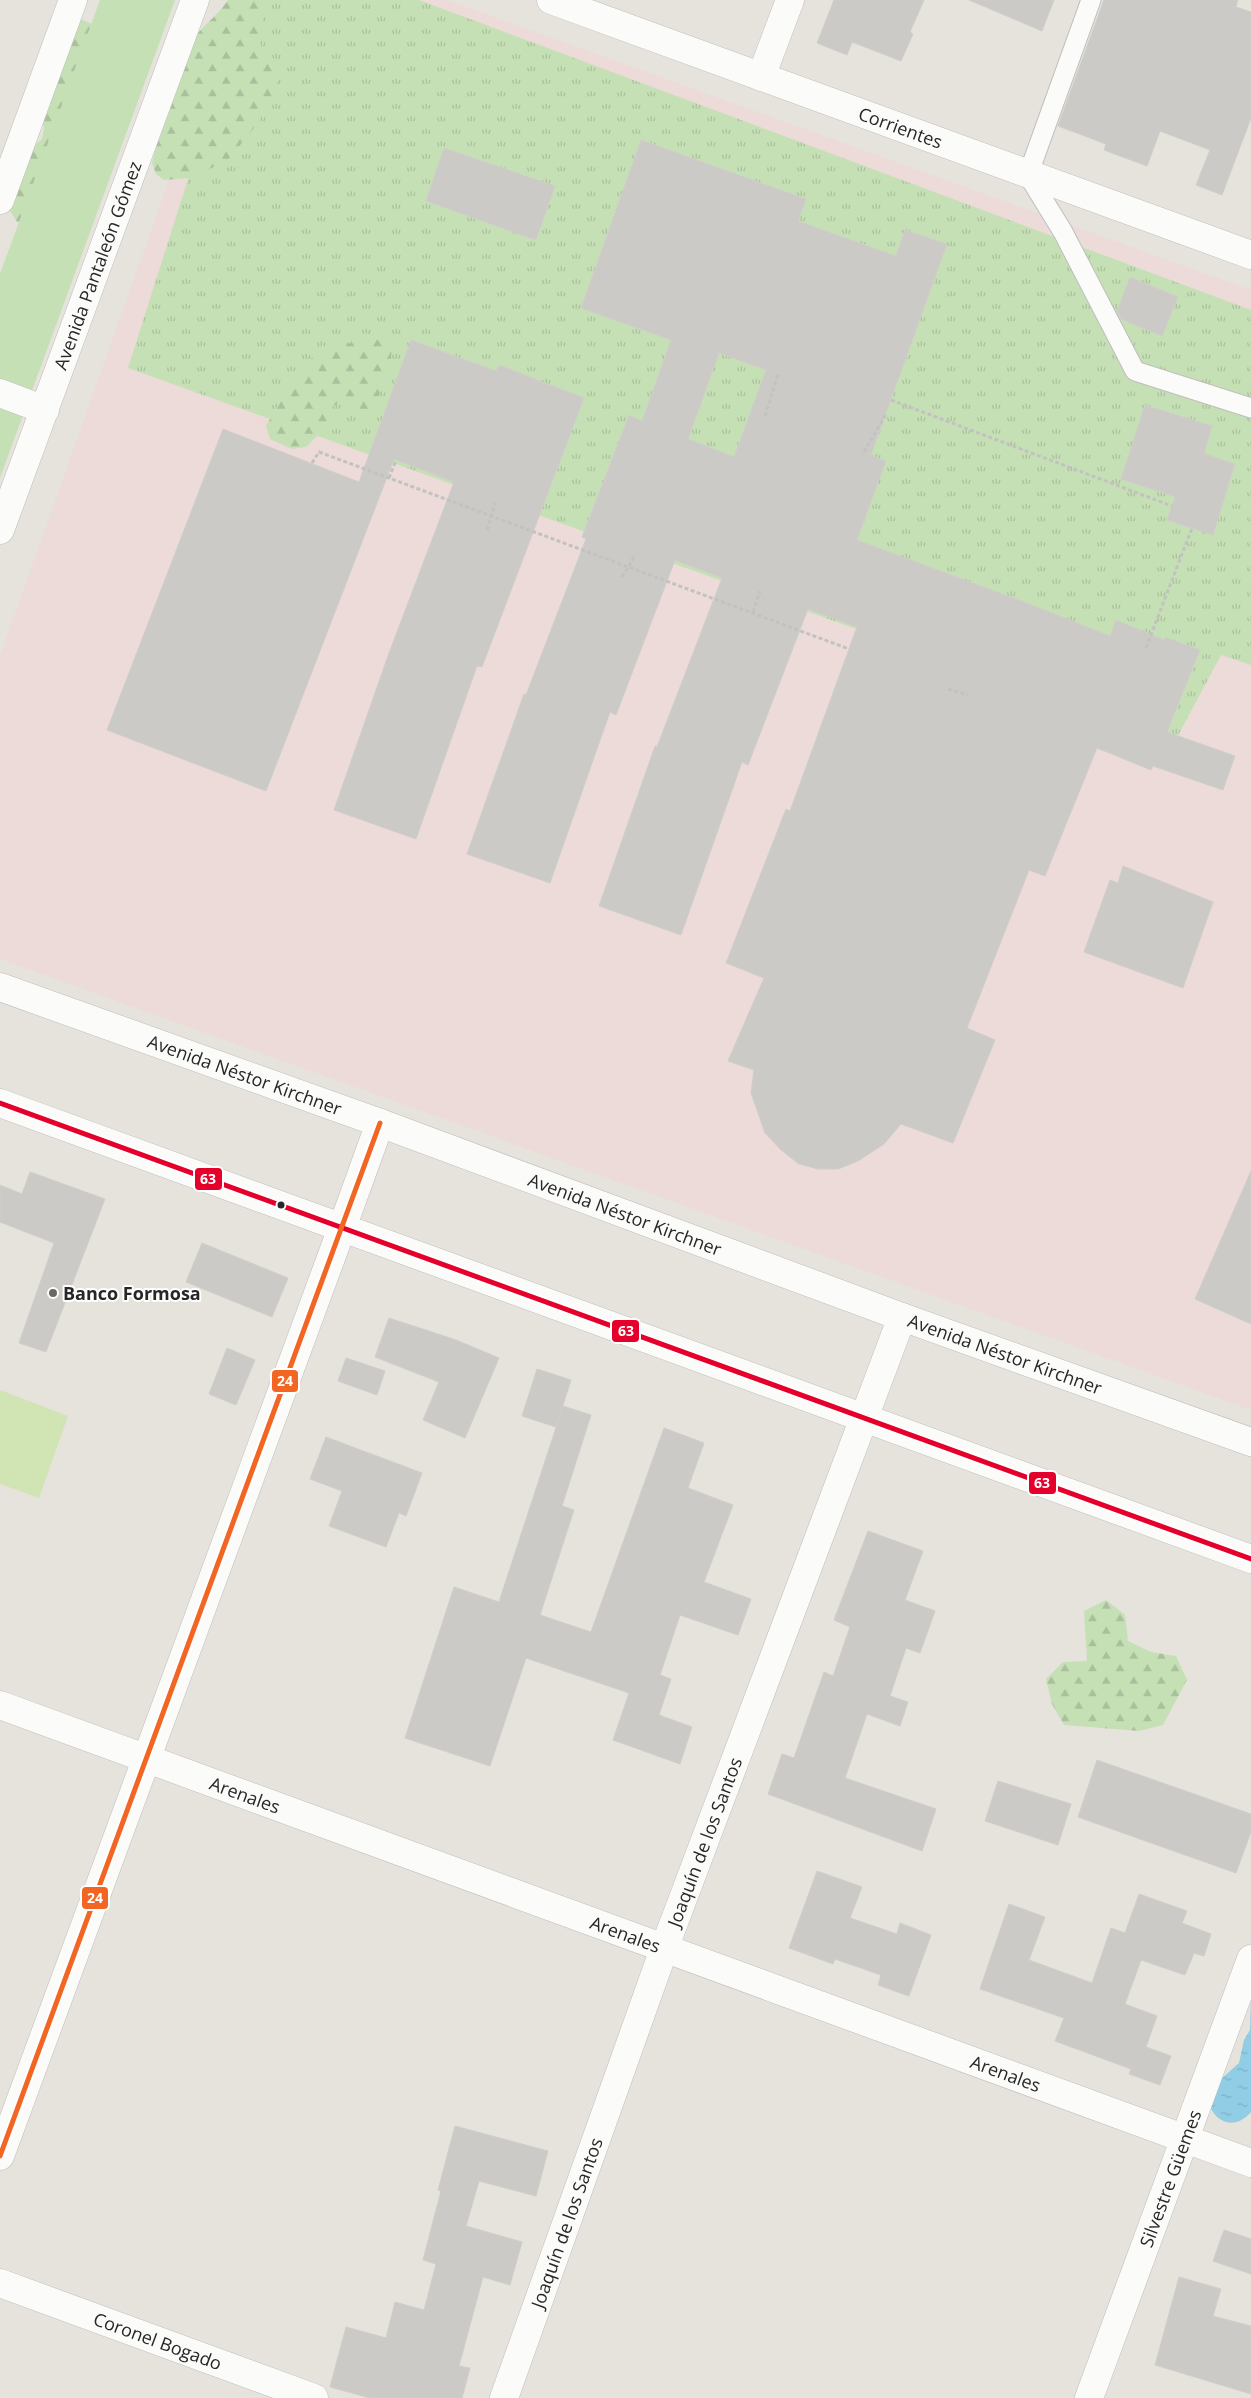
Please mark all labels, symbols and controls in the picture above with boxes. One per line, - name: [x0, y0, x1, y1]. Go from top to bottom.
- street label: Corrientes: [855, 101, 946, 154]
- street label: Avenida Pantaleón Gómez: [48, 158, 147, 373]
- street label: Avenida Néstor Kirchner: [144, 1029, 346, 1121]
- line badge: 63: [194, 1167, 223, 1191]
- street label: Avenida Néstor Kirchner: [525, 1167, 726, 1261]
- text: 63: [200, 1169, 216, 1188]
- unlabelled marker: [276, 1200, 286, 1210]
- place label: Banco Formosa: [63, 1281, 201, 1305]
- marker: Banco Formosa: [47, 1287, 59, 1299]
- street label: Avenida Néstor Kirchner: [905, 1308, 1106, 1400]
- line badge: 63: [611, 1319, 640, 1343]
- text: 63: [618, 1321, 634, 1340]
- line badge: 24: [271, 1369, 299, 1393]
- text: 24: [277, 1371, 293, 1390]
- line badge: 63: [1028, 1471, 1057, 1495]
- text: 63: [1034, 1473, 1050, 1492]
- street label: Joaquín de los Santos: [661, 1754, 747, 1932]
- street label: Arenales: [207, 1771, 284, 1819]
- line badge: 24: [81, 1886, 109, 1910]
- text: 24: [87, 1888, 103, 1907]
- street label: Arenales: [587, 1910, 664, 1958]
- street label: Arenales: [967, 2049, 1044, 2097]
- street label: Silvestre Güemes: [1134, 2106, 1206, 2251]
- street label: Joaquín de los Santos: [524, 2134, 608, 2313]
- street label: Coronel Bogado: [90, 2306, 225, 2375]

